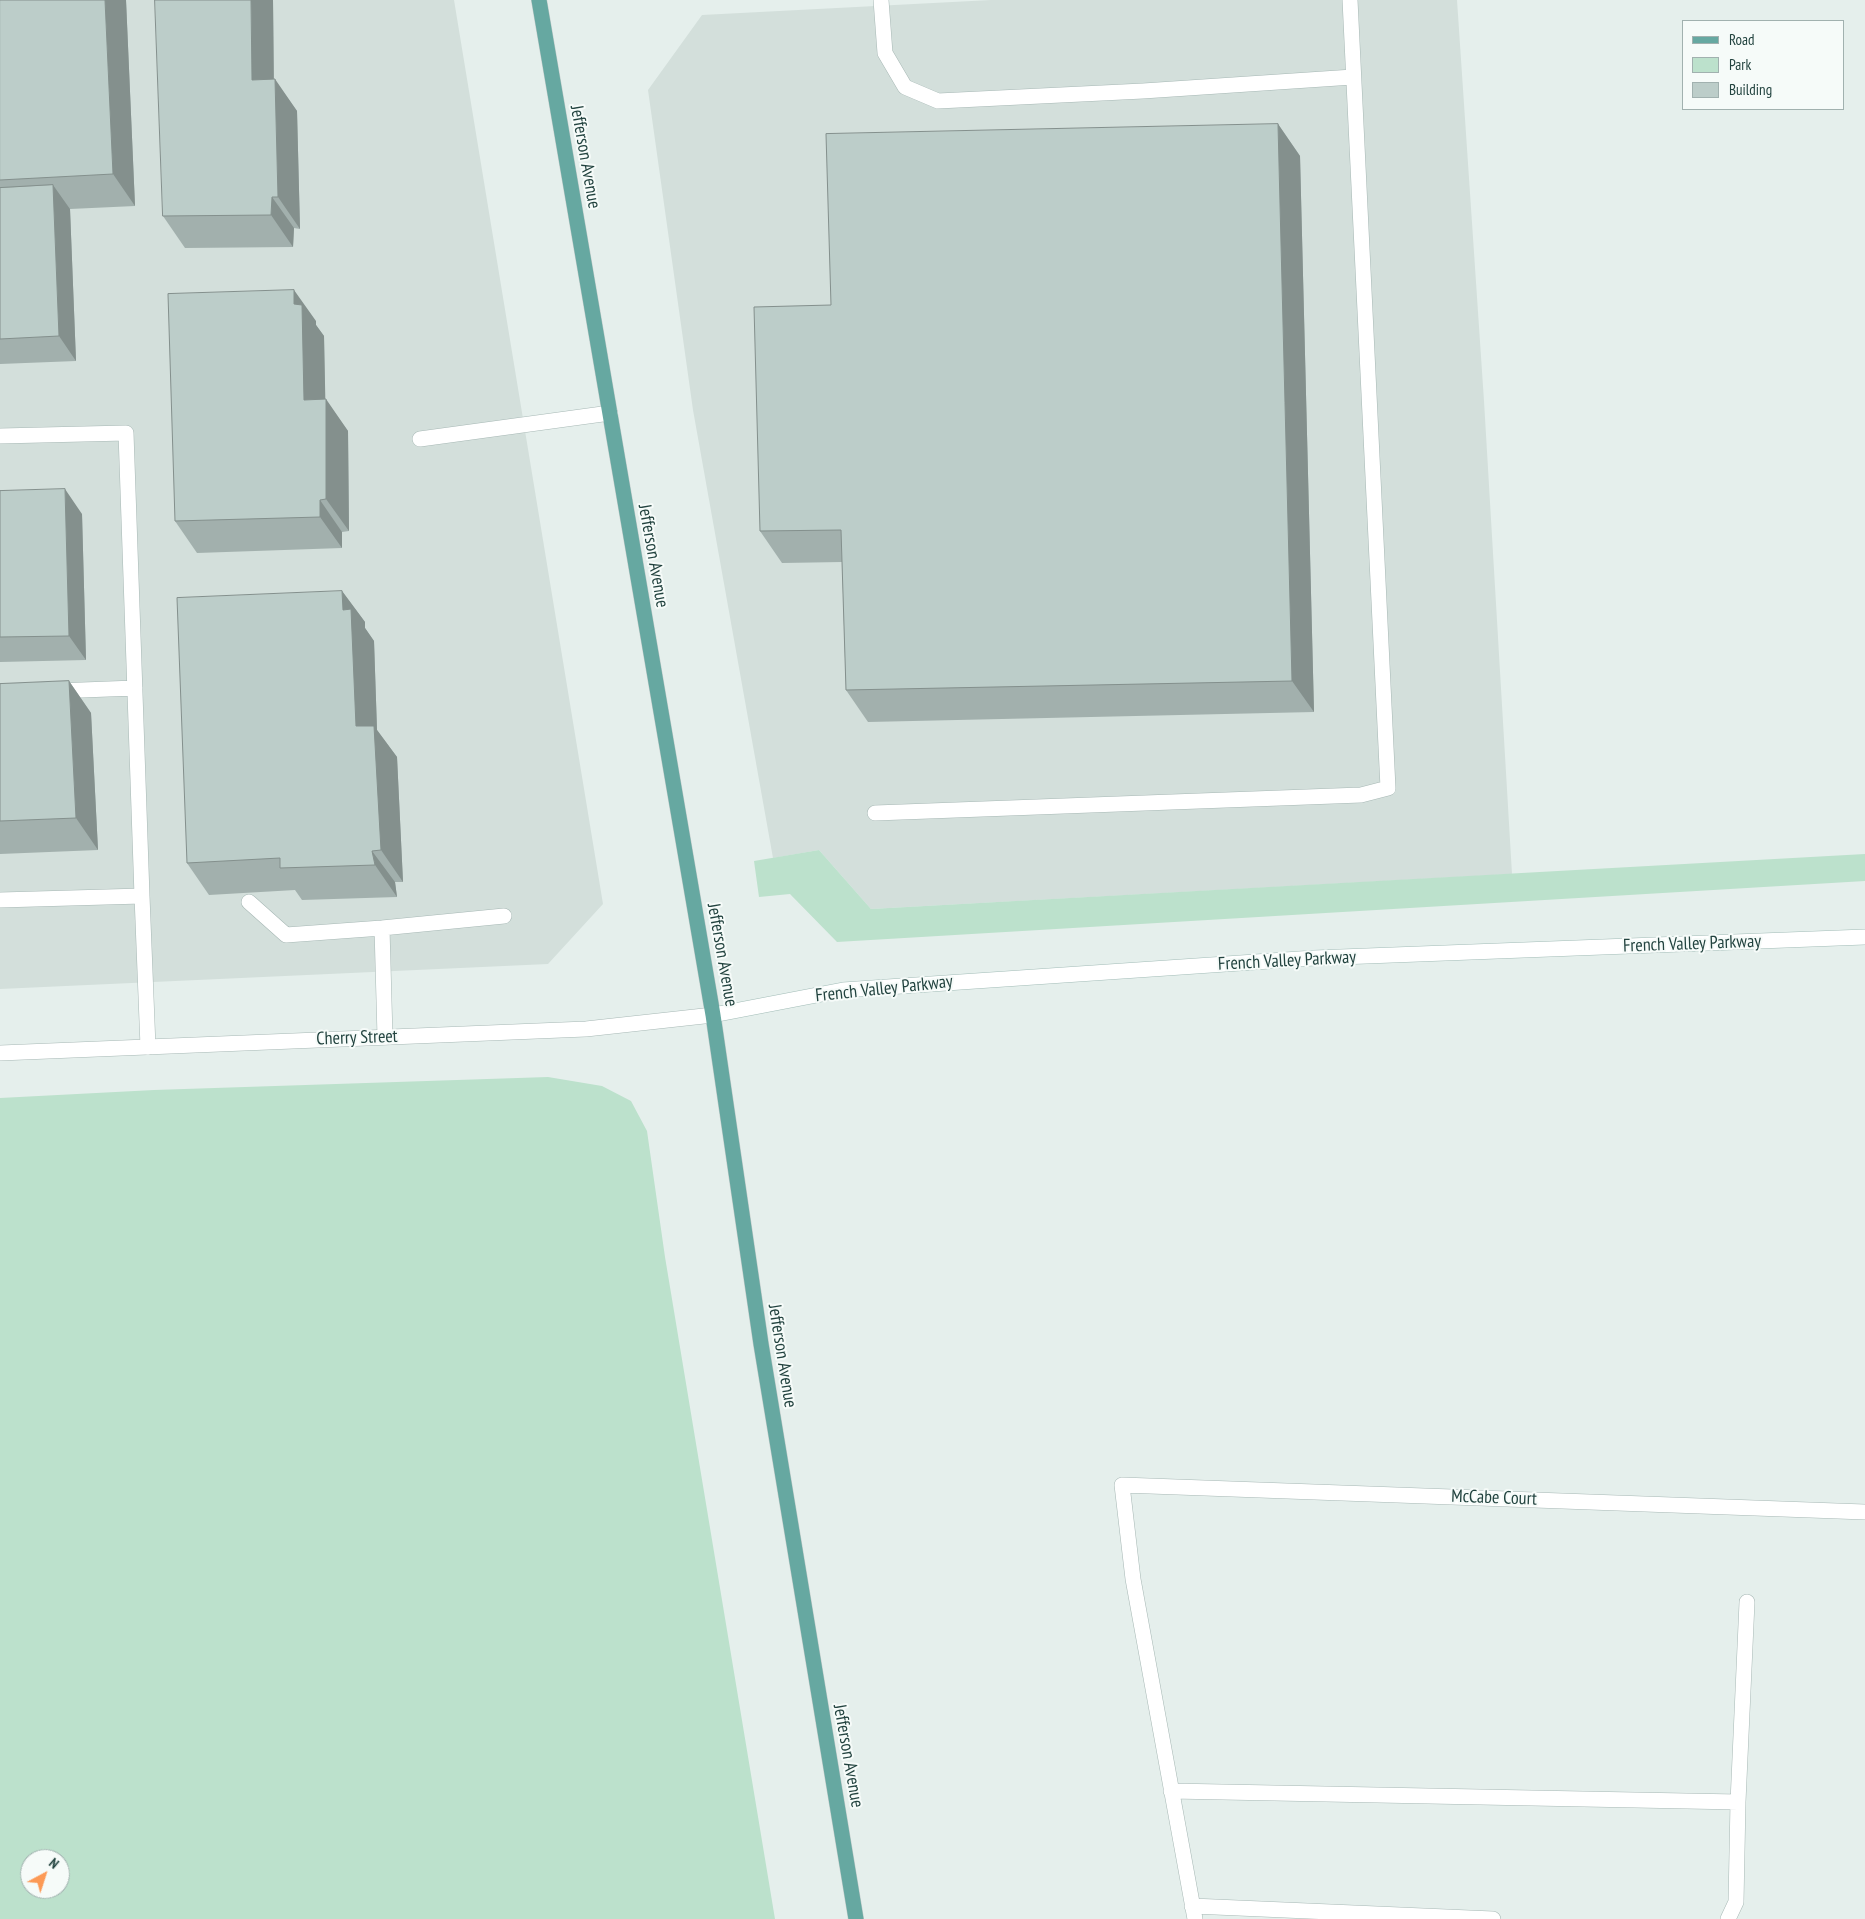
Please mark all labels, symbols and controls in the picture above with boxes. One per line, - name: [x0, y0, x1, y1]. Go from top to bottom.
- legend: [1682, 20, 1845, 110]
- text: Road: [1729, 30, 1755, 49]
- text: Park: [1729, 55, 1751, 74]
- text: Building: [1729, 80, 1772, 99]
- street label: Jefferson Avenue: [565, 104, 605, 210]
- street label: Jefferson Avenue: [633, 503, 673, 609]
- street label: Jefferson Avenue: [702, 902, 742, 1008]
- street label: French Valley Parkway: [1623, 931, 1761, 957]
- street label: French Valley Parkway: [1217, 947, 1357, 975]
- street label: French Valley Parkway: [814, 971, 954, 1007]
- street label: Cherry Street: [316, 1026, 398, 1050]
- street label: Jefferson Avenue: [763, 1303, 801, 1409]
- street label: McCabe Court: [1451, 1486, 1537, 1510]
- street label: Jefferson Avenue: [828, 1703, 868, 1809]
- north arrow: [20, 1849, 70, 1899]
- text: N: [45, 1854, 63, 1873]

